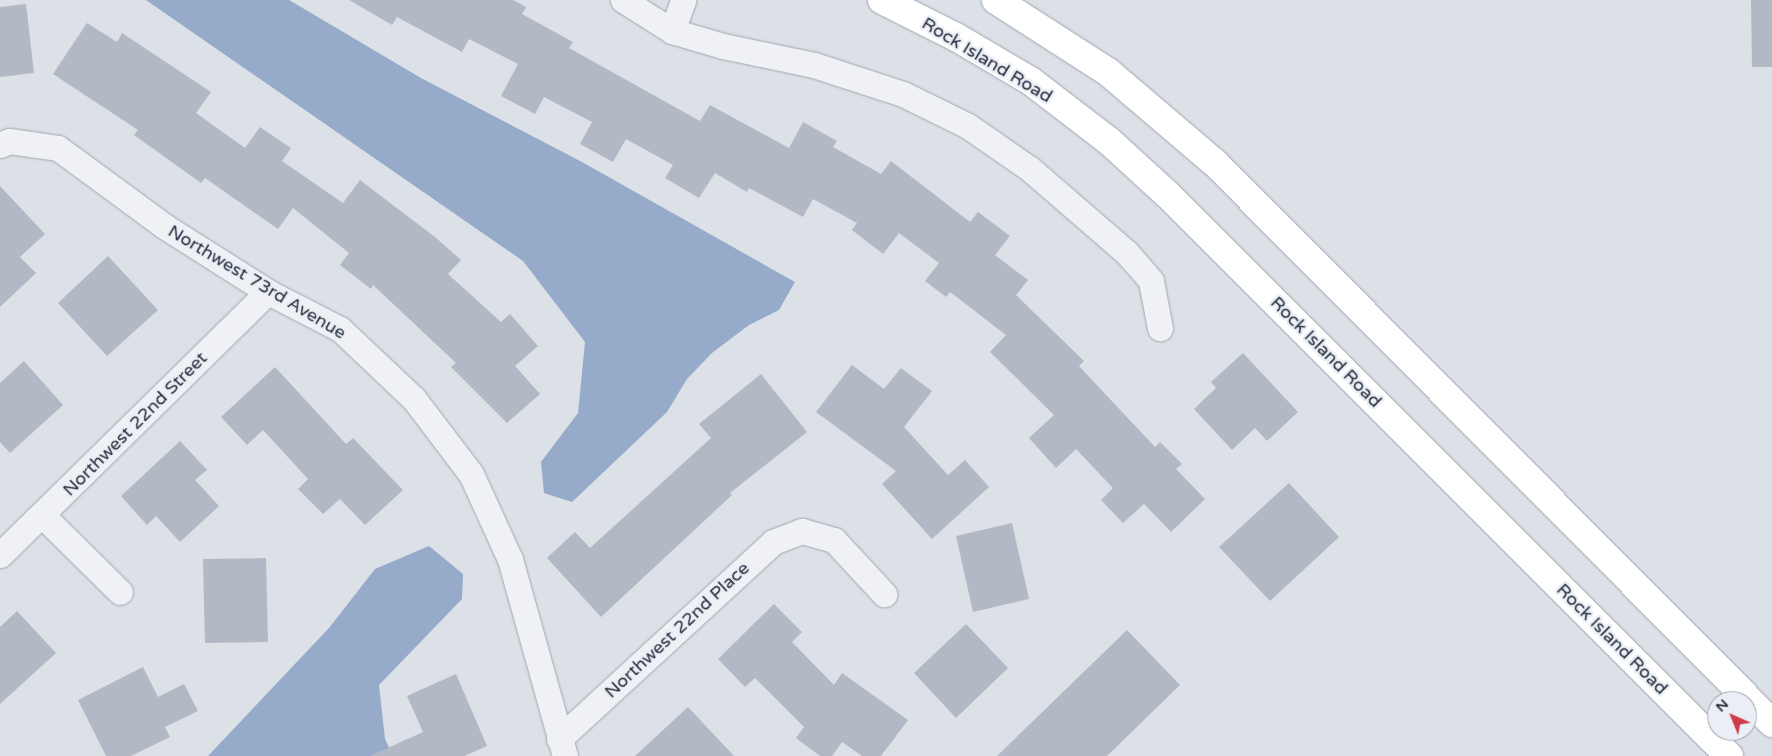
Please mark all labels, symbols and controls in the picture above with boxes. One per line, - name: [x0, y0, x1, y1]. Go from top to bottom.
- street label: Rock Island Road: [918, 13, 1056, 107]
- street label: Northwest 73rd Avenue: [164, 220, 350, 344]
- street label: Rock Island Road: [1266, 292, 1386, 412]
- street label: Northwest 22nd Street: [58, 347, 212, 501]
- street label: Northwest 22nd Place: [600, 557, 754, 703]
- street label: Rock Island Road: [1552, 579, 1672, 699]
- north arrow: [1707, 691, 1757, 741]
- text: N: [1712, 696, 1732, 716]

